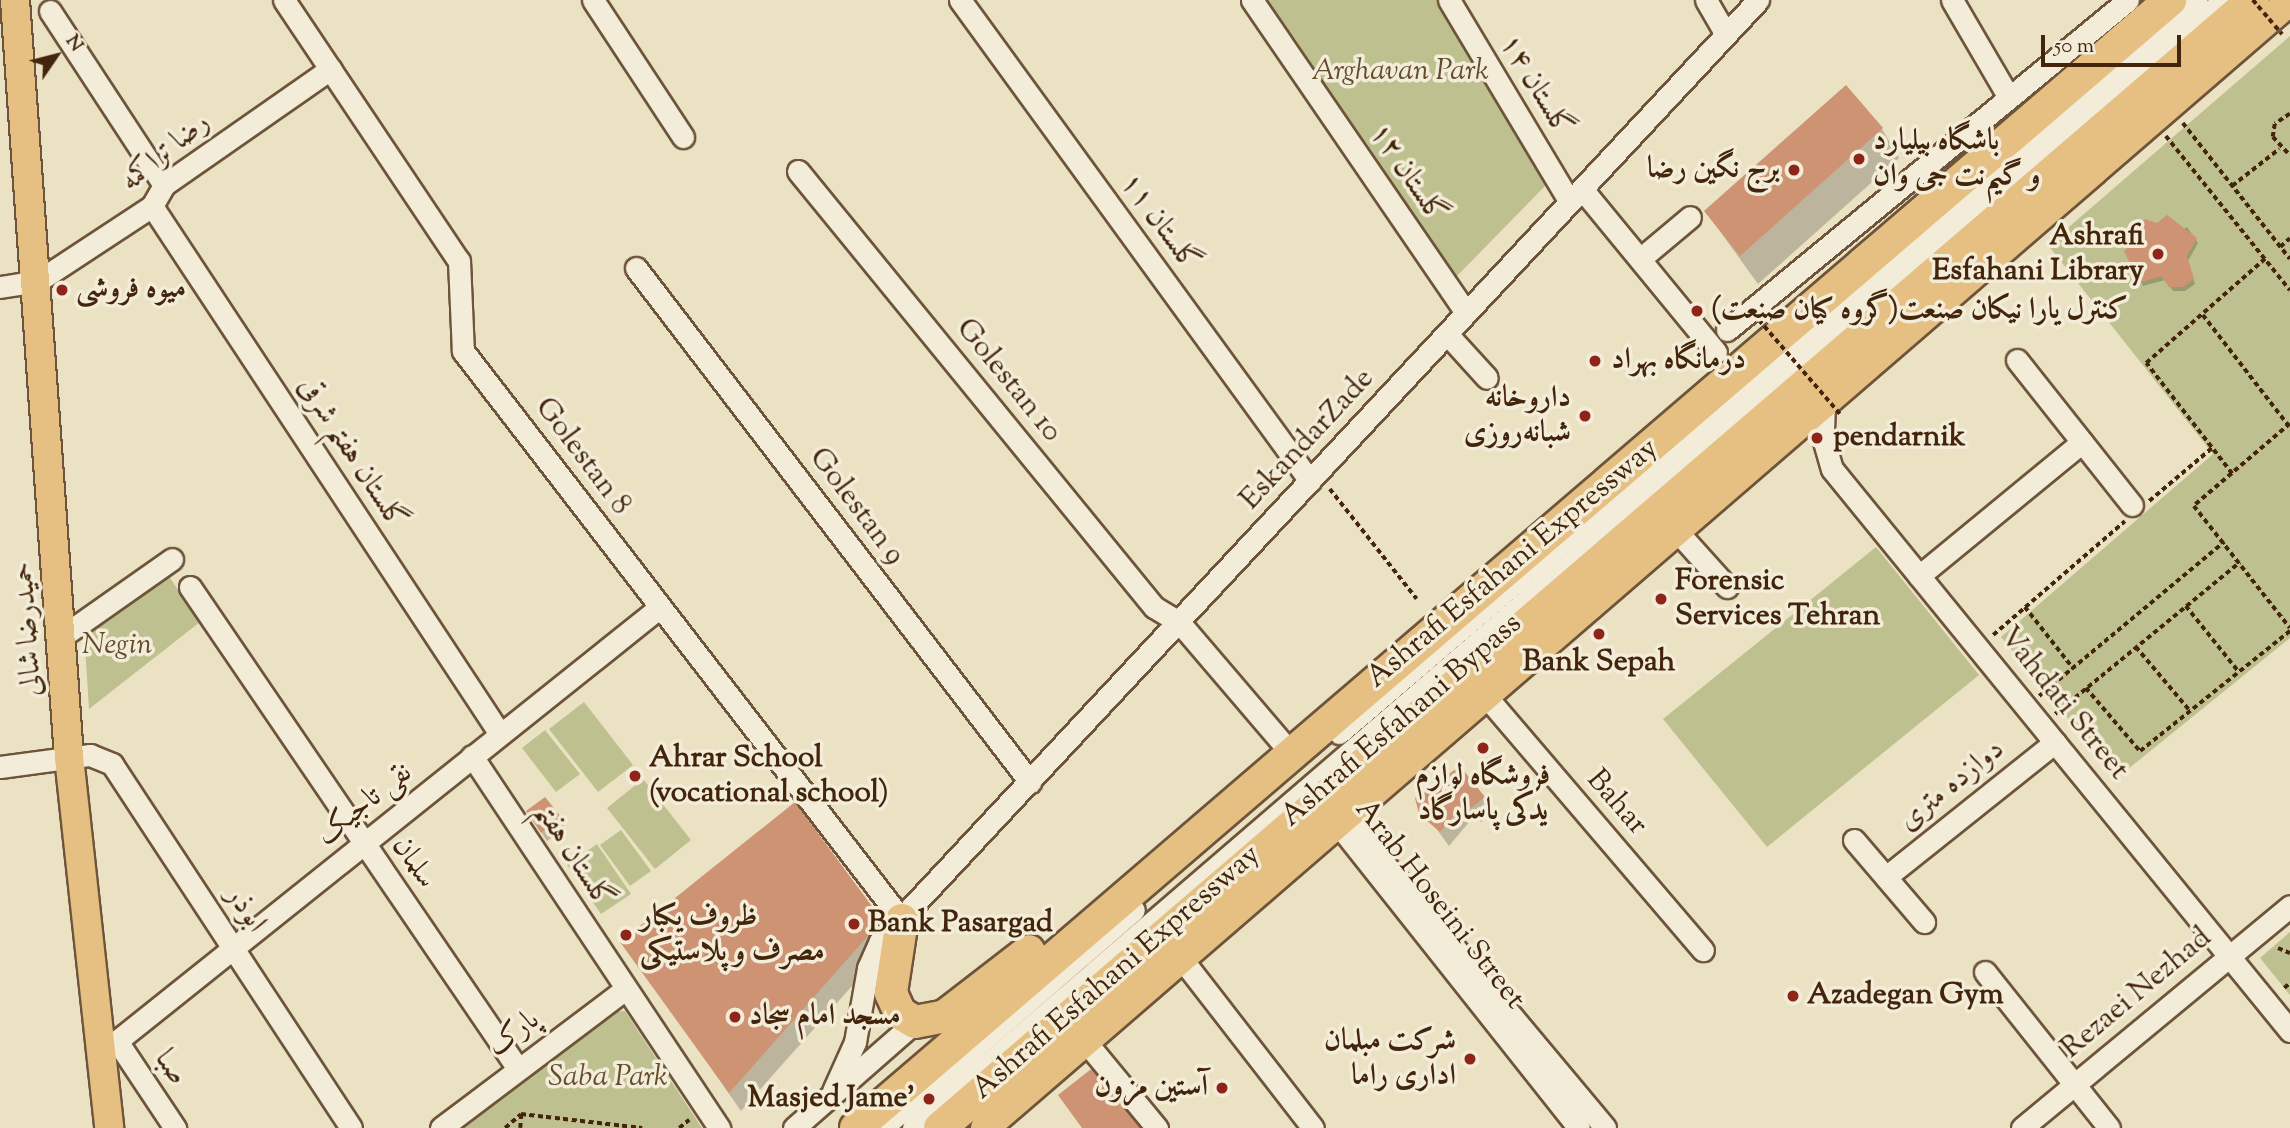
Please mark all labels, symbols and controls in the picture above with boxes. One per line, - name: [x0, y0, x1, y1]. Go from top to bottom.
- north arrow: [21, 21, 91, 91]
- scale bar: [2045, 21, 2185, 65]
- street label: گلستان ۱۴: [1490, 28, 1580, 144]
- text: N: [58, 30, 89, 58]
- text: 50 m: [2054, 32, 2094, 62]
- park label: Arghavan Park: [1311, 54, 1489, 90]
- street label: رضا تراکمه: [114, 105, 218, 201]
- street label: گلستان ۱۲: [1360, 117, 1454, 231]
- place label: باشگاه بیلیارد و گیم‌نت جی وان: [1873, 124, 2041, 194]
- marker: باشگاه بیلیارد و گیم‌نت جی وان: [1851, 151, 1867, 167]
- place label: برج نگین رضا: [1647, 152, 1780, 188]
- marker: برج نگین رضا: [1786, 162, 1802, 178]
- street label: گلستان ۱۱: [1111, 167, 1207, 279]
- place label: Ashrafi Esfahani Library: [1932, 219, 2144, 290]
- marker: Ashrafi Esfahani Library: [2150, 246, 2166, 262]
- place label: میوه فروشی: [76, 272, 186, 308]
- marker: میوه فروشی: [54, 282, 70, 298]
- place label: کنترل یارا نیکان صنعت(گروه کیان صنعت): [1711, 293, 2128, 329]
- marker: کنترل یارا نیکان صنعت(گروه کیان صنعت): [1689, 303, 1705, 319]
- street label: Golestan 10: [947, 312, 1069, 450]
- place label: درمانگاه بهراد: [1611, 343, 1746, 379]
- marker: درمانگاه بهراد: [1585, 351, 1605, 371]
- street label: EskandarZade: [1233, 362, 1383, 518]
- street label: گلستان هفتم شرقی: [288, 371, 414, 537]
- place label: داروخانه شبانه‌روزی: [1464, 381, 1571, 452]
- street label: Golestan 8: [526, 391, 638, 523]
- marker: داروخانه شبانه‌روزی: [1577, 408, 1593, 424]
- place label: pendarnik: [1833, 420, 1965, 456]
- marker: pendarnik: [1807, 428, 1827, 448]
- street label: Ashrafi Esfahani Expressway: [1360, 431, 1666, 697]
- street label: Golestan 9: [800, 441, 912, 573]
- street label: حمیدرضا شالی: [6, 560, 52, 698]
- place label: Forensic Services Tehran: [1675, 564, 1880, 634]
- marker: Forensic Services Tehran: [1653, 591, 1669, 607]
- street label: Ashrafi Esfahani Bypass: [1274, 607, 1530, 835]
- street label: Vahdati Street: [1990, 620, 2136, 788]
- marker: Bank Sepah: [1591, 626, 1607, 642]
- park label: Negin: [82, 628, 152, 664]
- place label: Bank Sepah: [1523, 645, 1675, 681]
- street label: دوازده متری: [1892, 732, 2012, 840]
- marker: فروشگاه لوازم یدکی پاسارگاد: [1475, 740, 1491, 756]
- place label: Ahrar School (vocational school): [649, 741, 889, 812]
- street label: نقی تاجیک: [310, 756, 420, 854]
- place label: فروشگاه لوازم یدکی پاسارگاد: [1416, 759, 1550, 830]
- street label: Bahar: [1578, 763, 1654, 843]
- marker: Ahrar School (vocational school): [627, 768, 643, 784]
- street label: Arab Hoseini Street: [1346, 793, 1532, 1017]
- street label: گلستان هفتم: [525, 796, 621, 916]
- street label: سلمان: [383, 830, 443, 896]
- street label: Ashrafi Esfahani Expressway: [966, 838, 1268, 1108]
- street label: ابوذر: [217, 880, 273, 940]
- place label: ظروف یکبار مصرف و پلاستیکی: [640, 900, 825, 970]
- place label: Bank Pasargad: [868, 906, 1053, 942]
- marker: Bank Pasargad: [846, 916, 862, 932]
- street label: Rezaei Nezhad: [2055, 921, 2219, 1067]
- marker: ظروف یکبار مصرف و پلاستیکی: [618, 927, 634, 943]
- place label: Azadegan Gym: [1807, 978, 2004, 1014]
- marker: Azadegan Gym: [1785, 988, 1801, 1004]
- place label: مسجد امام سجاد: [749, 999, 901, 1035]
- street label: پارک: [481, 1003, 547, 1065]
- marker: مسجد امام سجاد: [727, 1009, 743, 1025]
- place label: شرکت مبلمان اداری راما: [1324, 1024, 1456, 1094]
- street label: صبا: [145, 1043, 195, 1093]
- marker: شرکت مبلمان اداری راما: [1462, 1051, 1478, 1067]
- park label: Saba Park: [548, 1060, 668, 1096]
- place label: آستین مزون: [1094, 1070, 1208, 1106]
- marker: آستین مزون: [1214, 1080, 1230, 1096]
- place label: Masjed Jame': [748, 1081, 915, 1117]
- marker: Masjed Jame': [921, 1091, 937, 1107]

